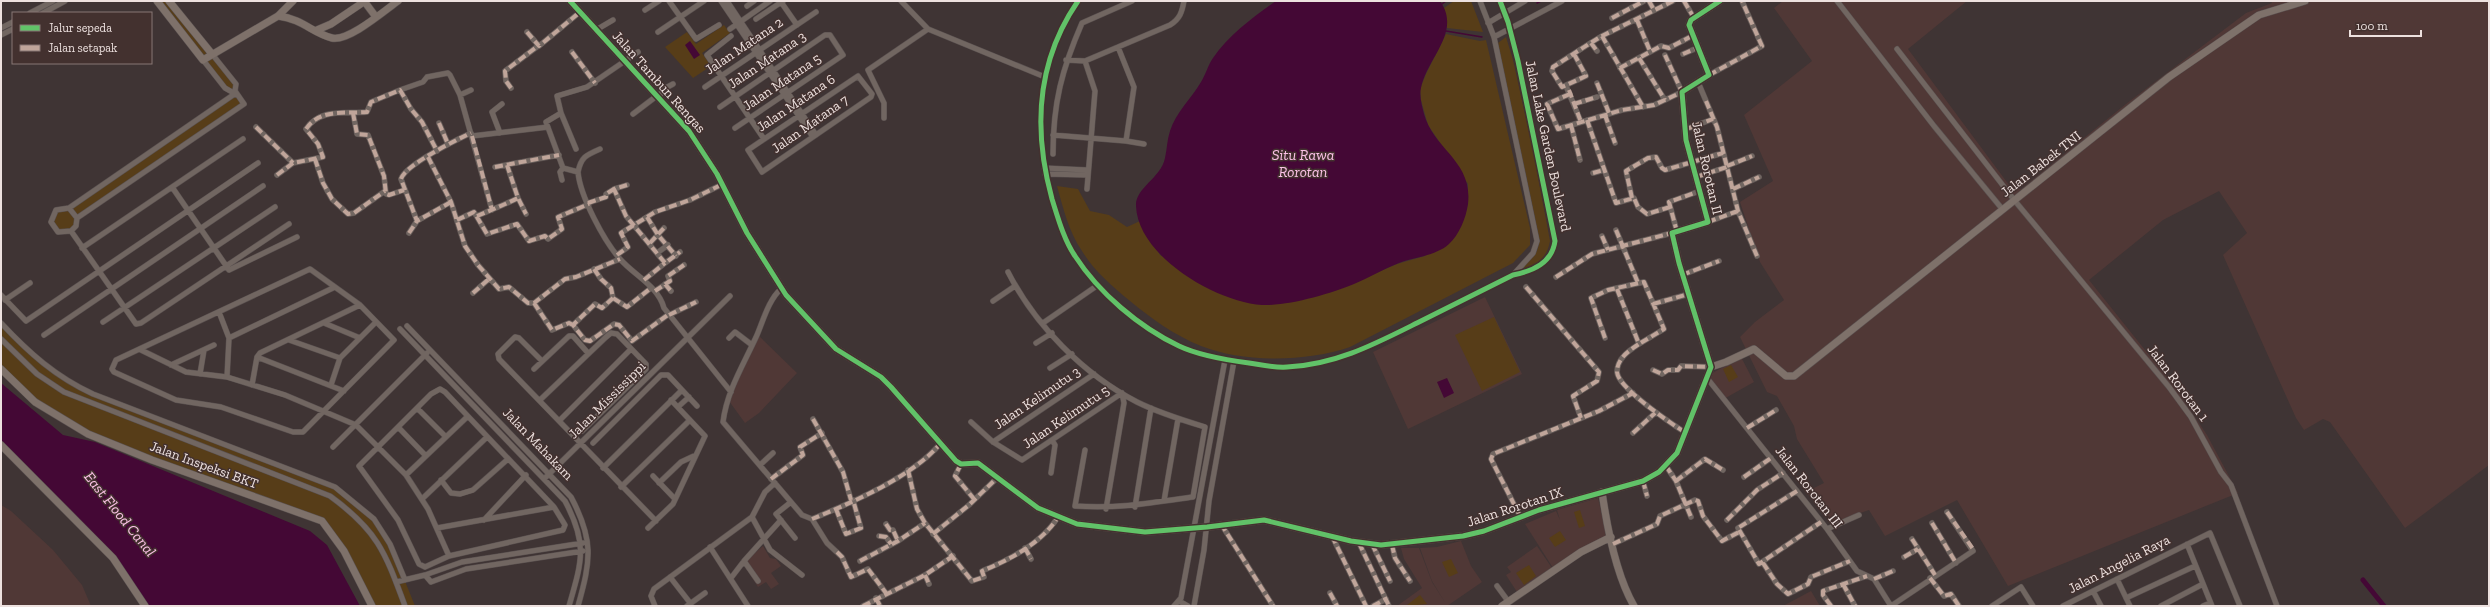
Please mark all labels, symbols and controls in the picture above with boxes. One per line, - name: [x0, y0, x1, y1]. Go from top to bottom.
- legend: [12, 12, 152, 64]
- scale bar: [2350, 12, 2421, 38]
- street label: Jalan Matana 2: [702, 14, 786, 78]
- text: 100 m: [2356, 19, 2388, 33]
- text: Jalur sepeda: [48, 21, 112, 35]
- street label: Jalan Tambun Rengas: [609, 27, 709, 137]
- street label: Jalan Matana 3: [725, 28, 809, 92]
- text: Jalan setapak: [48, 41, 118, 55]
- street label: Jalan Matana 5: [740, 50, 824, 114]
- street label: Jalan Lake Garden Boulevard: [1522, 59, 1575, 233]
- street label: Jalan Matana 6: [754, 71, 838, 135]
- street label: Jalan Matana 7: [768, 91, 852, 157]
- street label: Jalan Rorotan II: [1688, 120, 1726, 216]
- street label: Jalan Babek TNI: [1997, 127, 2085, 201]
- water label: Situ Rawa Rorotan: [1272, 146, 1334, 181]
- street label: Jalan Rorotan 1: [2144, 341, 2213, 425]
- street label: Jalan Mississippi: [565, 358, 649, 442]
- street label: Jalan Kelimutu 3: [991, 363, 1083, 433]
- street label: Jalan Kelimutu 5: [1019, 382, 1113, 452]
- street label: Jalan Mahakam: [499, 404, 577, 484]
- street label: Jalan Inspeksi BKT: [148, 438, 261, 493]
- street label: Jalan Rorotan III: [1772, 442, 1846, 532]
- water label: East Flood Canal: [80, 468, 160, 560]
- street label: Jalan Rorotan IX: [1465, 483, 1565, 530]
- street label: Jalan Angelia Raya: [2065, 531, 2173, 597]

